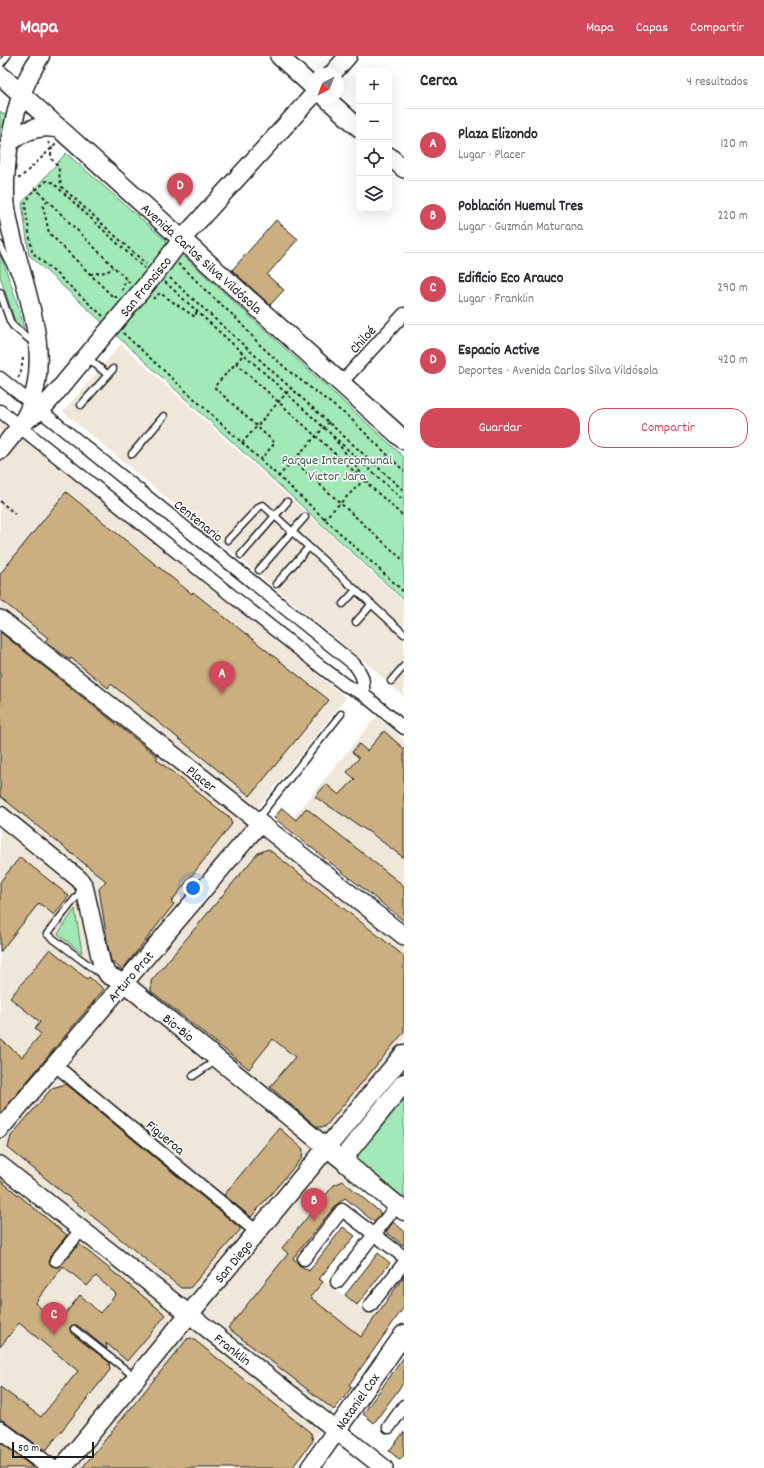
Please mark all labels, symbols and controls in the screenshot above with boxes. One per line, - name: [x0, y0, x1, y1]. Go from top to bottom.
- text: Mapa: [20, 15, 58, 42]
- text: Mapa: [586, 18, 614, 38]
- text: Capas: [636, 18, 668, 38]
- text: Compartir: [690, 18, 744, 38]
- north arrow: [308, 68, 344, 104]
- map controls: [356, 68, 392, 212]
- button: +: [356, 68, 392, 104]
- text: Cerca: [420, 70, 457, 94]
- text: 4 resultados: [687, 73, 748, 92]
- button: −: [356, 104, 392, 140]
- text: Plaza Elizondo: [458, 124, 538, 146]
- text: A: [429, 135, 437, 154]
- text: 120 m: [720, 135, 748, 154]
- button: locate: [356, 140, 392, 176]
- text: Lugar · Placer: [458, 146, 525, 165]
- pin: D: [167, 173, 193, 206]
- button: layers: [356, 176, 392, 212]
- text: Población Huemul Tres: [458, 196, 583, 218]
- street label: Avenida Carlos Silva Vildósola: [135, 199, 266, 320]
- text: B: [430, 207, 436, 226]
- text: 220 m: [718, 207, 748, 226]
- text: Lugar · Guzmán Maturana: [458, 218, 583, 237]
- street label: San Francisco: [116, 253, 177, 322]
- text: Edificio Eco Arauco: [458, 268, 563, 290]
- text: C: [430, 279, 436, 298]
- text: 290 m: [717, 279, 748, 298]
- text: Lugar · Franklin: [458, 290, 534, 309]
- street label: Chiloé: [346, 322, 381, 359]
- text: Espacio Active: [458, 340, 539, 362]
- text: D: [430, 351, 436, 370]
- text: 420 m: [718, 351, 748, 370]
- text: Deportes · Avenida Carlos Silva Vildósola: [458, 362, 658, 381]
- button: Guardar: [420, 408, 580, 448]
- button: Compartir: [588, 408, 748, 448]
- park label: Parque Intercomunal Victor Jara: [282, 451, 393, 487]
- street label: Centenario: [169, 496, 227, 548]
- pin: A: [209, 661, 235, 694]
- street label: Placer: [182, 761, 221, 798]
- your location: [183, 878, 203, 898]
- street label: Arturo Prat: [104, 947, 159, 1007]
- street label: Bio-Bio: [158, 1010, 198, 1048]
- street label: Figueroa: [141, 1116, 189, 1161]
- pin: B: [301, 1188, 327, 1221]
- street label: San Diego: [211, 1236, 258, 1288]
- pin: C: [41, 1302, 67, 1335]
- street label: Franklin: [209, 1330, 255, 1372]
- street label: Nataniel Cox: [332, 1370, 386, 1435]
- scale bar: [12, 1440, 94, 1459]
- text: 50 m: [18, 1441, 39, 1457]

